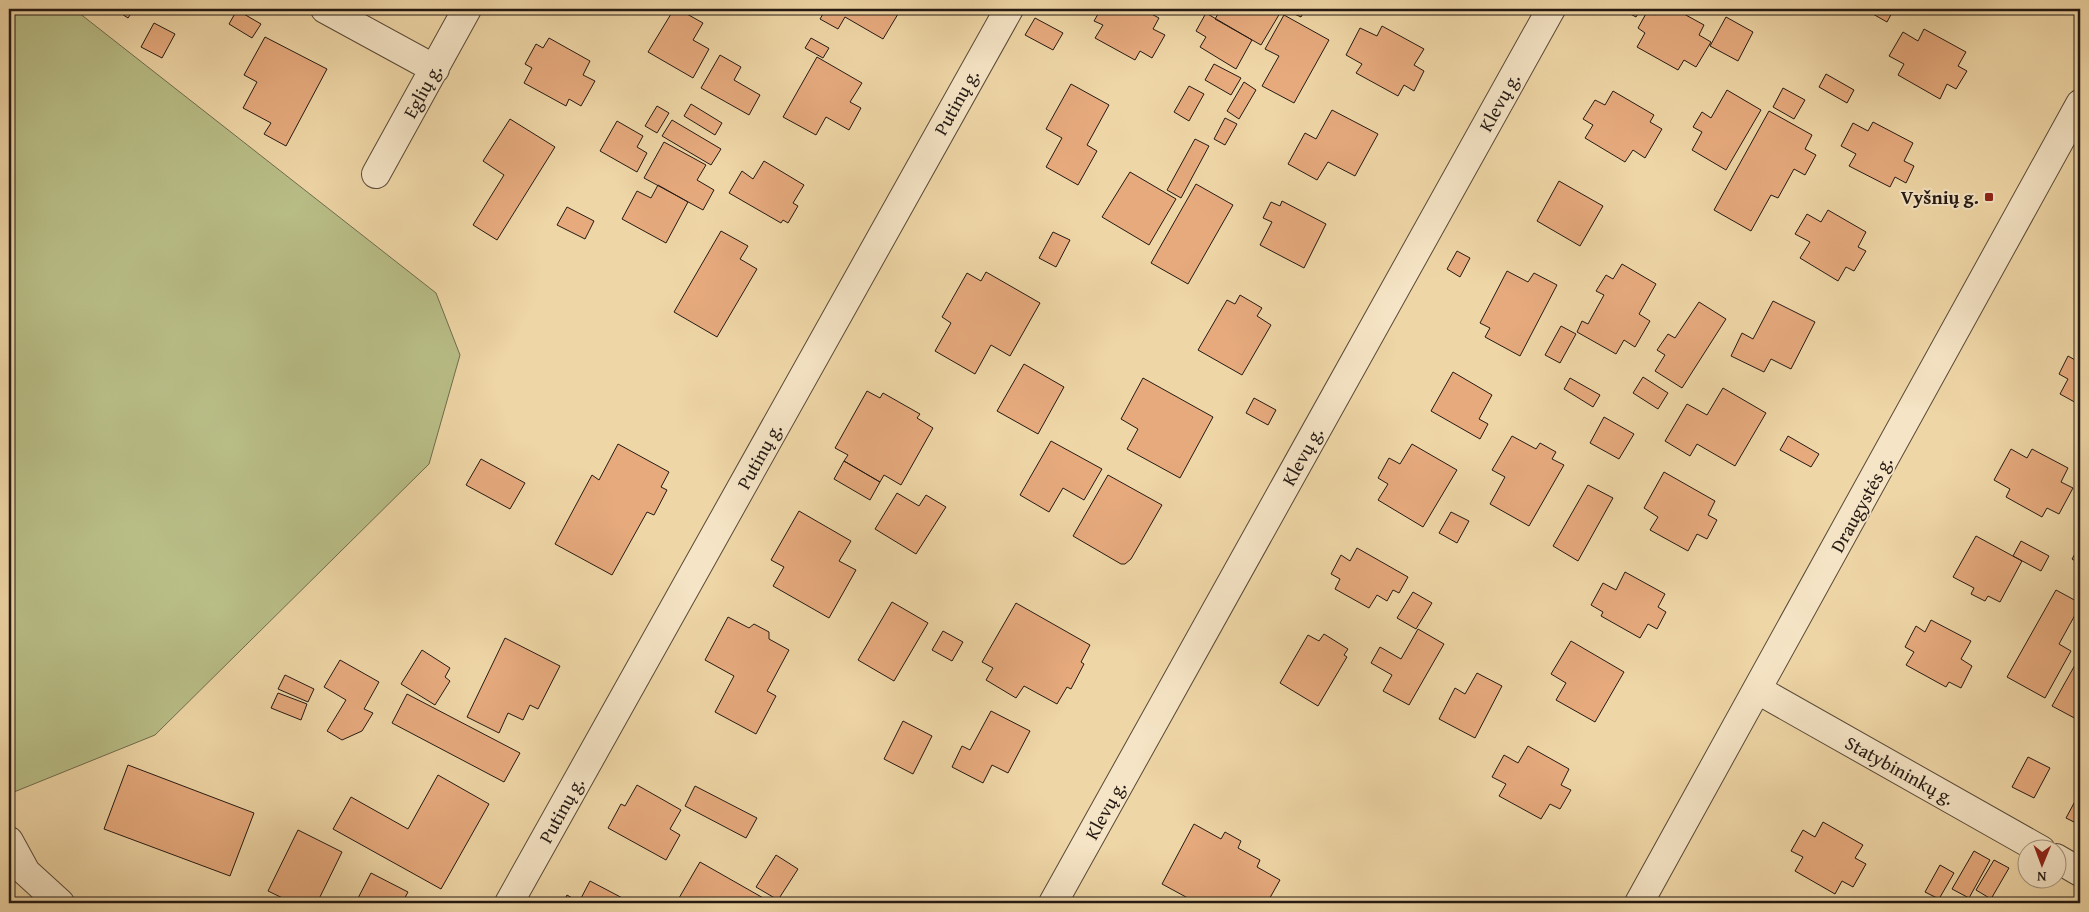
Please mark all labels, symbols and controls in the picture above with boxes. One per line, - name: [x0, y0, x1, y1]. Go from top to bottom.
- street label: Eglių g.: [396, 59, 448, 123]
- street label: Putinų g.: [926, 64, 986, 140]
- street label: Klevų g.: [1471, 67, 1527, 137]
- place label: Vyšnių g.: [1901, 183, 1979, 211]
- marker: Vyšnių g.: [1983, 191, 1995, 203]
- street label: Putinų g.: [729, 418, 789, 494]
- street label: Klevų g.: [1274, 421, 1330, 491]
- street label: Draugystės g.: [1823, 451, 1899, 557]
- street label: Statybininkų g.: [1840, 728, 1960, 812]
- street label: Putinų g.: [531, 772, 591, 848]
- street label: Klevų g.: [1077, 775, 1133, 845]
- north arrow: [2016, 840, 2066, 890]
- text: N: [2036, 867, 2047, 887]

